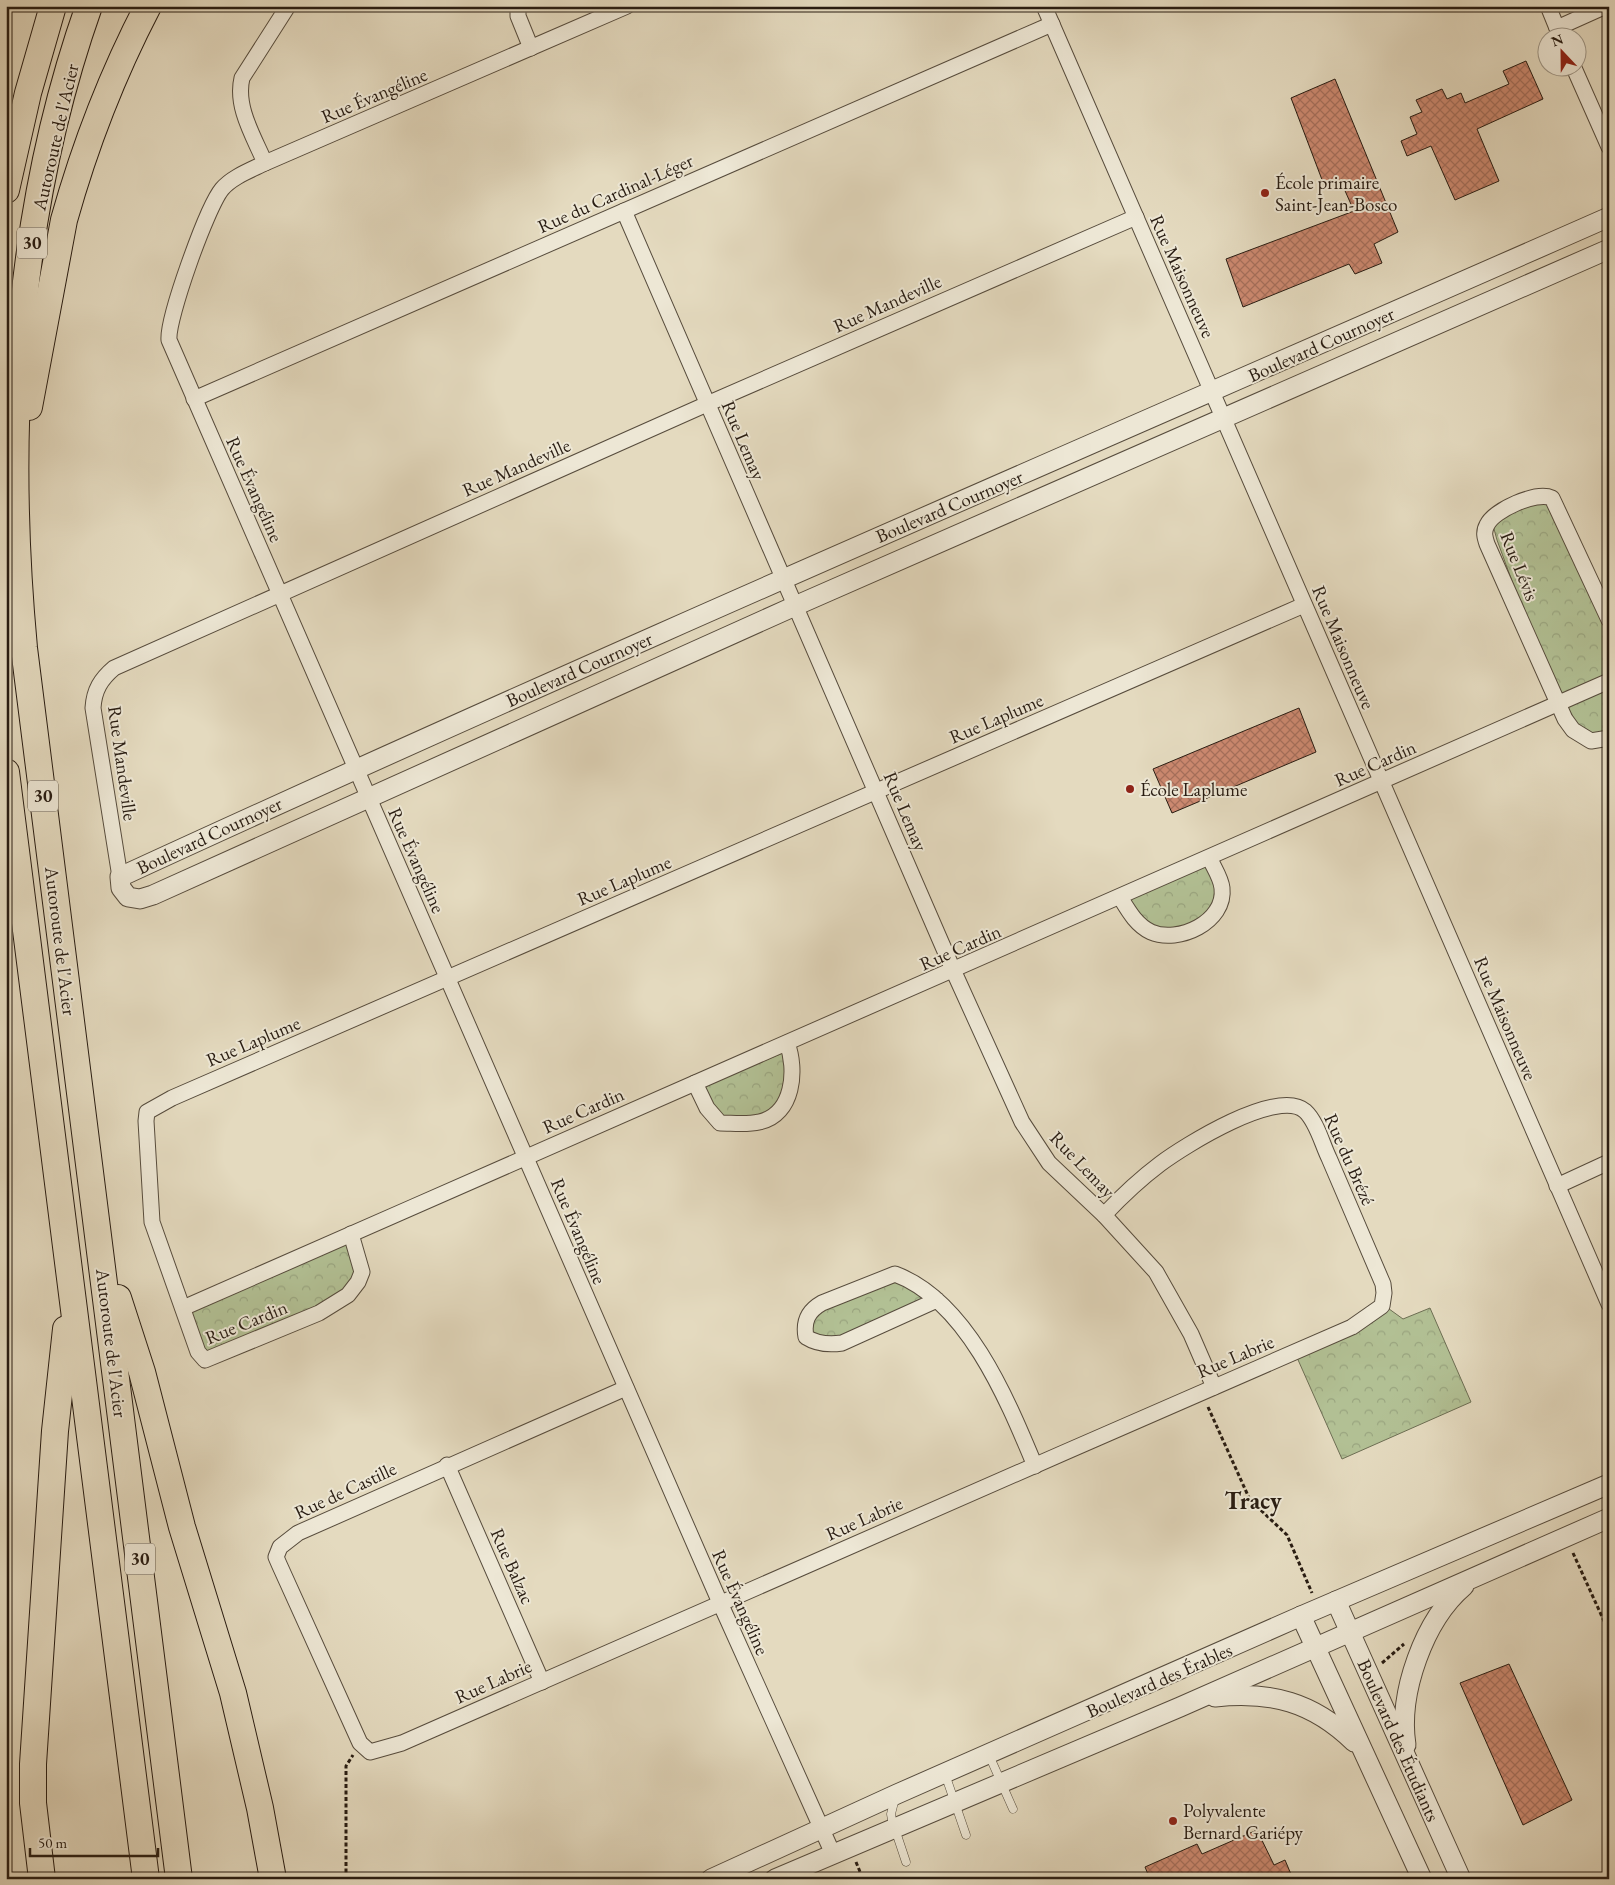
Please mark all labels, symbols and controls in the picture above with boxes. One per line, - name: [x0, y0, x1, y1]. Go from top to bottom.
- north arrow: [1538, 28, 1588, 78]
- text: N: [1549, 29, 1566, 50]
- street label: Autoroute de l'Acier: [26, 61, 85, 214]
- street label: Rue Évangéline: [317, 62, 431, 129]
- street label: Rue du Cardinal-Léger: [533, 148, 698, 239]
- place label: École primaire Saint-Jean-Bosco: [1275, 170, 1397, 217]
- marker: École primaire Saint-Jean-Bosco: [1259, 187, 1271, 199]
- street label: Rue Maisonneuve: [1144, 211, 1221, 342]
- road number: 30: [17, 228, 47, 258]
- street label: Rue Mandeville: [829, 269, 945, 338]
- street label: Boulevard Cournoyer: [1244, 301, 1399, 388]
- street label: Rue Lemay: [716, 397, 772, 484]
- street label: Rue Évangéline: [220, 433, 289, 546]
- street label: Rue Mandeville: [458, 433, 574, 502]
- street label: Boulevard Cournoyer: [872, 464, 1027, 549]
- street label: Rue Lévis: [1494, 528, 1545, 604]
- street label: Rue Maisonneuve: [1306, 582, 1381, 713]
- street label: Boulevard Cournoyer: [502, 626, 657, 713]
- street label: Rue Laplume: [945, 687, 1047, 749]
- street label: Rue Mandeville: [102, 704, 143, 822]
- street label: Rue Cardin: [1331, 734, 1420, 792]
- street label: Rue Lemay: [878, 768, 934, 855]
- place label: École Laplume: [1140, 777, 1248, 802]
- road number: 30: [28, 780, 58, 811]
- marker: École Laplume: [1124, 783, 1136, 795]
- street label: Boulevard Cournoyer: [132, 791, 287, 880]
- street label: Rue Évangéline: [382, 804, 451, 917]
- street label: Rue Laplume: [573, 849, 675, 911]
- street label: Autoroute de l'Acier: [39, 864, 82, 1018]
- street label: Rue Cardin: [916, 918, 1005, 976]
- street label: Rue Maisonneuve: [1468, 953, 1543, 1084]
- street label: Rue Laplume: [202, 1010, 304, 1072]
- street label: Rue Cardin: [539, 1081, 628, 1139]
- street label: Rue du Brézé: [1318, 1109, 1381, 1209]
- street label: Rue Lemay: [1045, 1126, 1121, 1204]
- street label: Rue Évangéline: [545, 1174, 612, 1288]
- street label: Autoroute de l'Acier: [90, 1266, 133, 1420]
- street label: Rue Cardin: [201, 1295, 291, 1350]
- street label: Rue Labrie: [1193, 1329, 1278, 1384]
- street label: Rue de Castille: [290, 1456, 400, 1525]
- district label: Tracy: [1224, 1485, 1282, 1517]
- street label: Rue Labrie: [822, 1490, 907, 1546]
- street label: Rue Balzac: [485, 1524, 540, 1608]
- road number: 30: [125, 1544, 155, 1575]
- street label: Rue Évangéline: [706, 1546, 775, 1659]
- street label: Boulevard des Érables: [1082, 1637, 1236, 1724]
- street label: Rue Labrie: [451, 1653, 536, 1709]
- street label: Boulevard des Étudiants: [1351, 1655, 1446, 1825]
- place label: Polyvalente Bernard Gariépy: [1183, 1798, 1304, 1845]
- marker: Polyvalente Bernard Gariépy: [1167, 1815, 1179, 1827]
- scale bar: [30, 1825, 158, 1857]
- text: 50 m: [38, 1833, 67, 1852]

